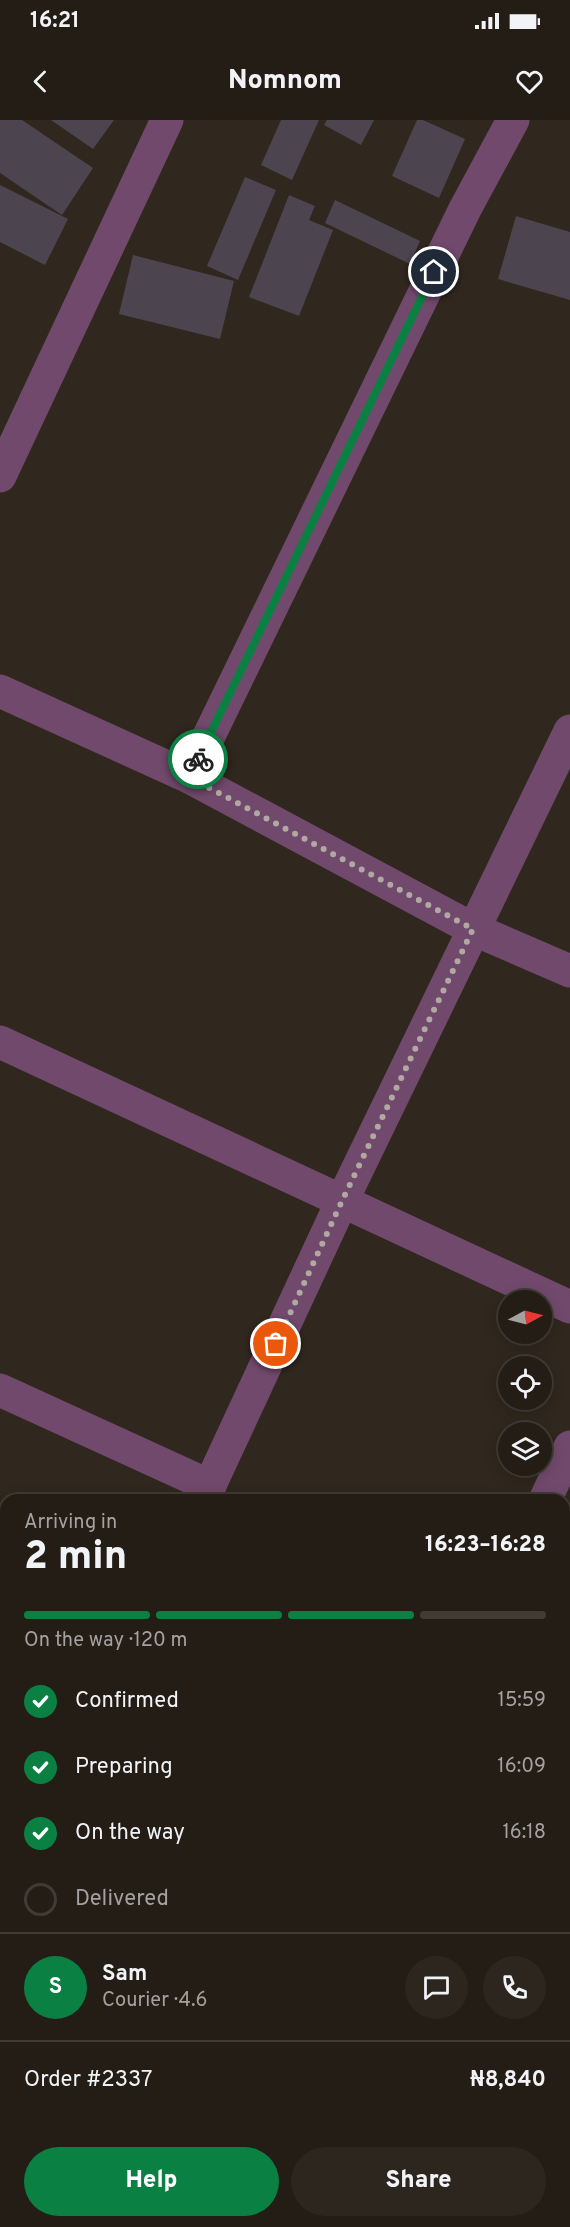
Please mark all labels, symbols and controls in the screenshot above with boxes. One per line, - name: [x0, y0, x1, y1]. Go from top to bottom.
- text: 16:21: [30, 8, 80, 35]
- text: Nomnom: [228, 64, 342, 98]
- icon: back: [24, 65, 57, 98]
- icon: heart: [513, 65, 546, 98]
- pin: [408, 246, 459, 297]
- icon: home: [417, 255, 450, 288]
- courier: [168, 729, 228, 789]
- icon: bike: [182, 743, 215, 776]
- north arrow: [498, 1290, 552, 1344]
- map controls: [498, 1290, 552, 1476]
- pin: [250, 1318, 301, 1369]
- icon: bag: [259, 1327, 292, 1360]
- button: locate: [498, 1356, 552, 1410]
- button: layers: [498, 1422, 552, 1476]
- text: Arriving in: [24, 1510, 117, 1536]
- text: 16:23–16:28: [425, 1532, 546, 1559]
- text: 2 min: [24, 1534, 127, 1583]
- text: On the way · 120 m: [24, 1628, 188, 1654]
- icon: check: [24, 1685, 57, 1718]
- text: Confirmed: [75, 1688, 179, 1715]
- text: 15:59: [497, 1688, 546, 1714]
- icon: check: [24, 1751, 57, 1784]
- text: Preparing: [75, 1754, 173, 1781]
- text: 16:09: [497, 1754, 546, 1780]
- icon: check: [24, 1817, 57, 1850]
- text: On the way: [75, 1820, 185, 1847]
- text: 16:18: [502, 1820, 546, 1846]
- text: Delivered: [75, 1886, 169, 1913]
- button: chat: [405, 1956, 468, 2019]
- button: phone: [483, 1956, 546, 2019]
- text: Sam: [102, 1961, 147, 1988]
- text: S: [49, 1974, 62, 2001]
- text: Courier · 4.6: [102, 1988, 207, 2014]
- text: Order #2337: [24, 2067, 153, 2094]
- text: ₦8,840: [470, 2067, 546, 2094]
- button: Help: [24, 2147, 279, 2216]
- button: Share: [291, 2147, 546, 2216]

